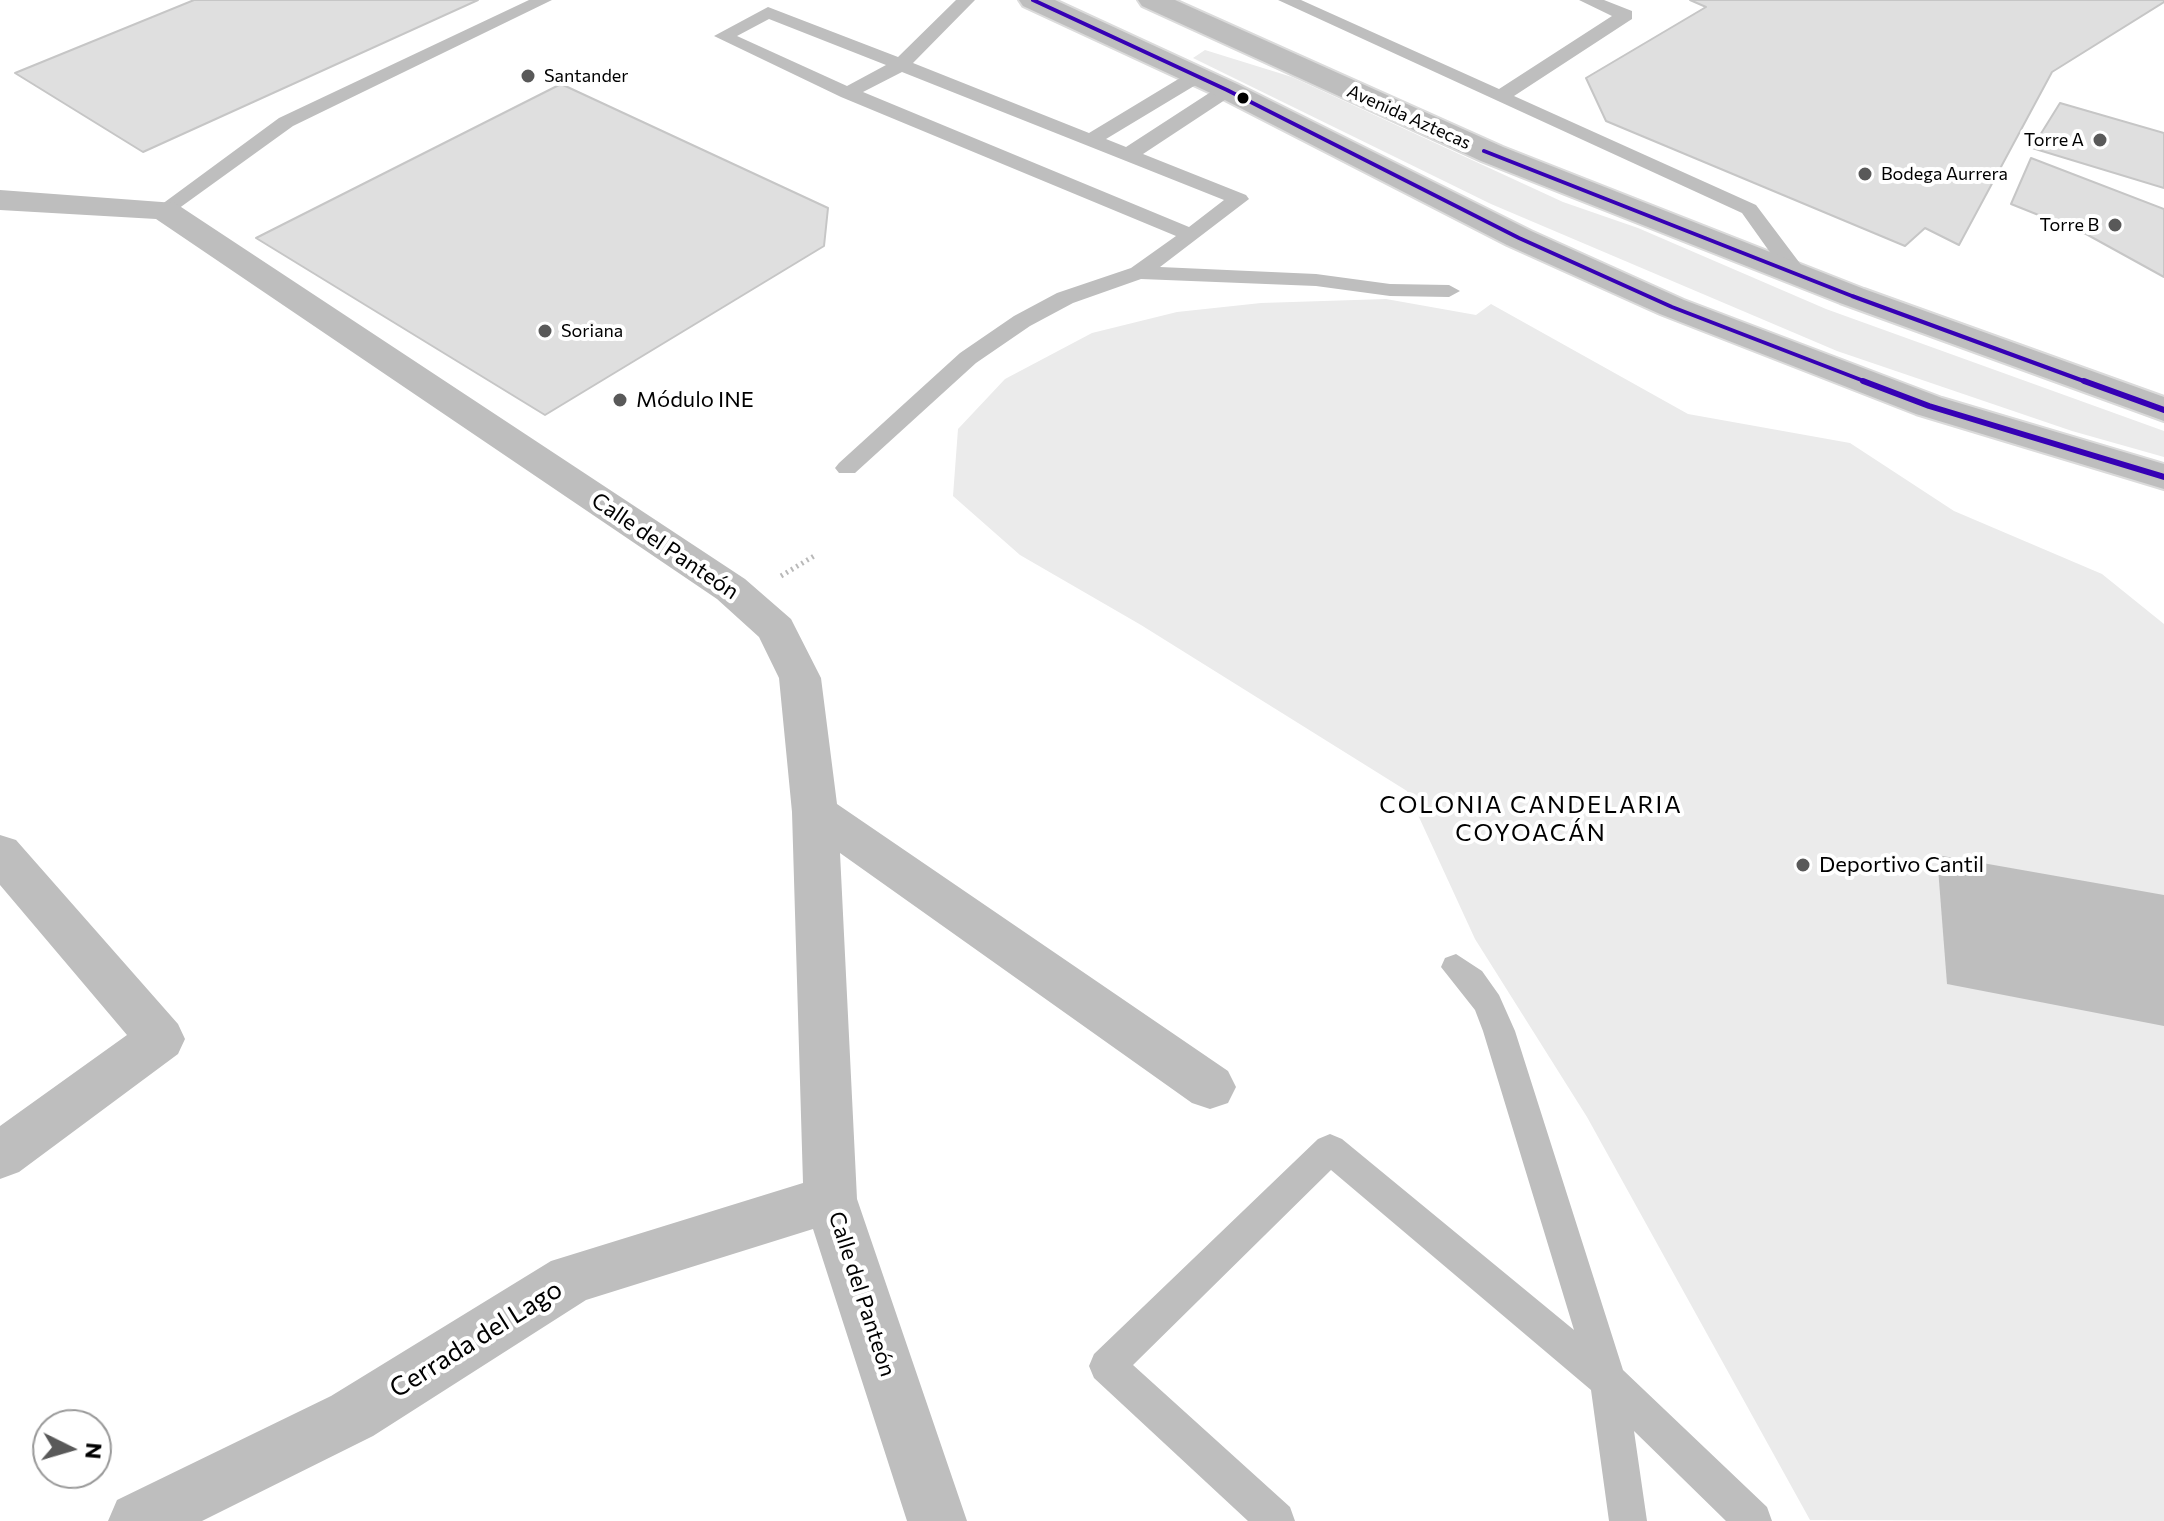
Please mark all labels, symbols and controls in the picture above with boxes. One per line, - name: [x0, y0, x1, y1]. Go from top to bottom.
- place label: Santander: [544, 65, 628, 87]
- marker: Santander: [519, 67, 537, 85]
- street label: Avenida Aztecas: [1344, 80, 1474, 154]
- unlabelled marker: [1235, 90, 1251, 106]
- place label: Torre A: [2024, 129, 2084, 151]
- marker: Torre A: [2091, 131, 2109, 149]
- place label: Bodega Aurrera: [1881, 163, 2008, 185]
- marker: Bodega Aurrera: [1856, 165, 1874, 183]
- place label: Torre B: [2039, 214, 2099, 236]
- marker: Torre B: [2106, 216, 2124, 234]
- place label: Soriana: [561, 320, 623, 342]
- marker: Soriana: [536, 322, 554, 340]
- place label: Módulo INE: [636, 387, 754, 413]
- marker: Módulo INE: [611, 391, 629, 409]
- street label: Calle del Panteón: [586, 487, 744, 605]
- district label: COLONIA CANDELARIA COYOACÁN: [1379, 791, 1683, 847]
- place label: Deportivo Cantil: [1819, 852, 1984, 878]
- marker: Deportivo Cantil: [1794, 856, 1812, 874]
- street label: Calle del Panteón: [823, 1208, 901, 1380]
- street label: Cerrada del Lago: [384, 1273, 568, 1405]
- north arrow: [32, 1409, 112, 1489]
- text: N: [80, 1442, 109, 1460]

